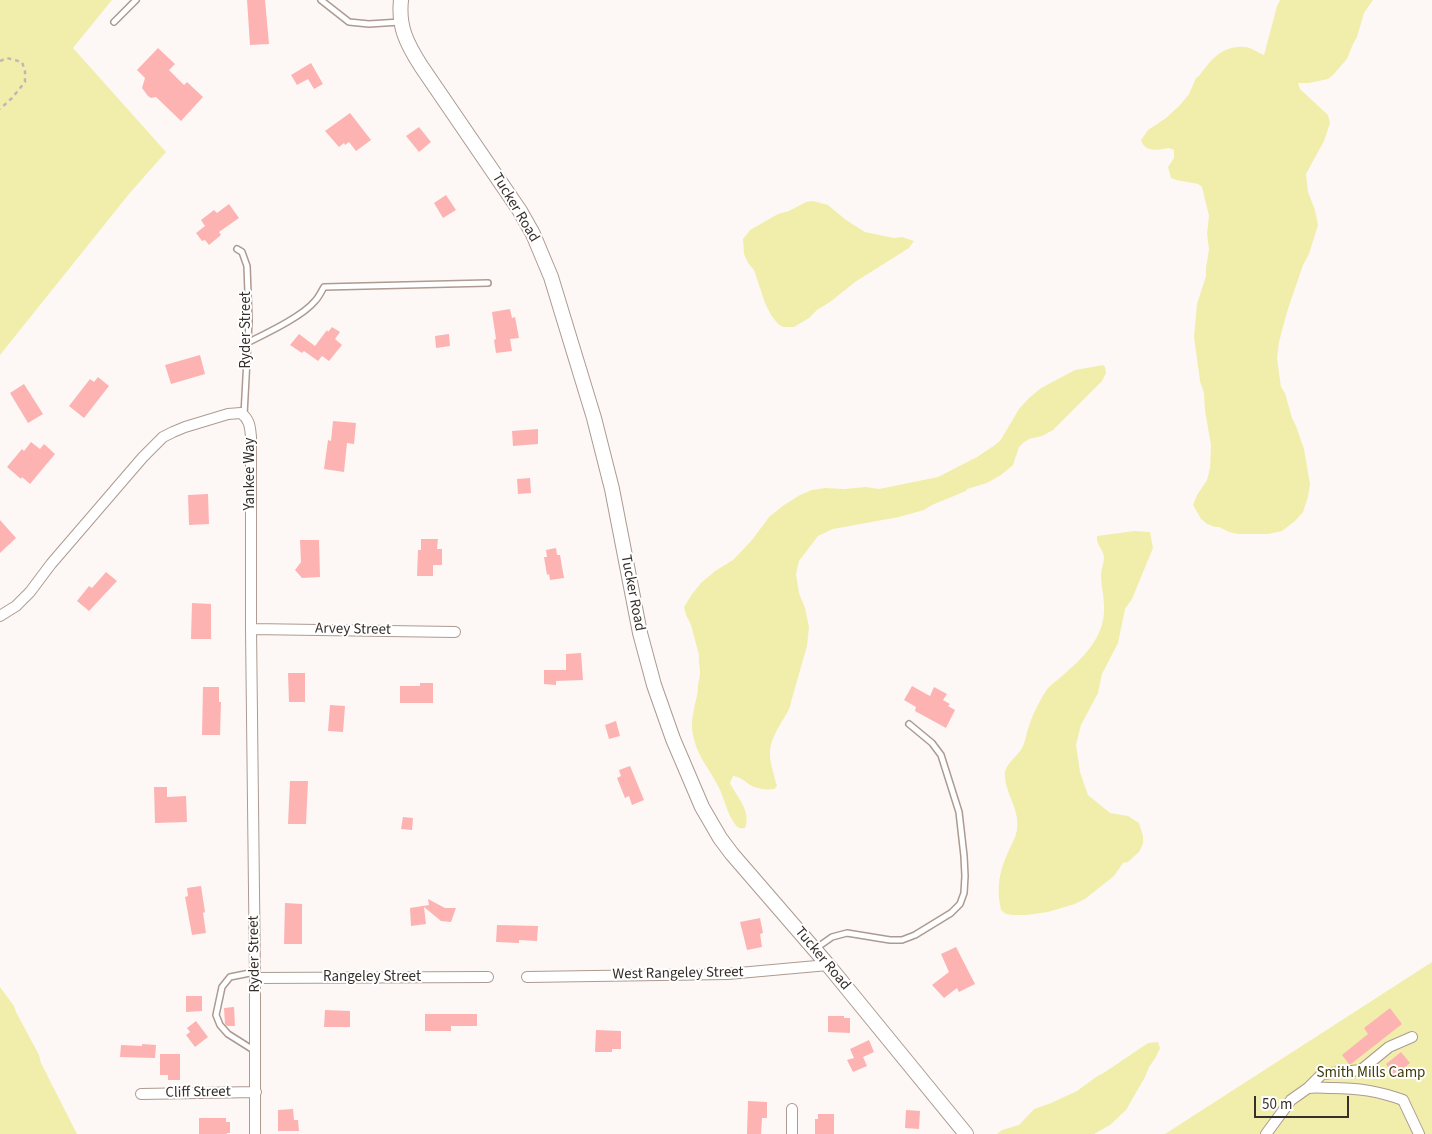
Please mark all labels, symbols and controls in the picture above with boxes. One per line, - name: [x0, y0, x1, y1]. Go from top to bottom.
- street label: Tucker Road: [487, 170, 543, 246]
- street label: Ryder Street: [238, 291, 256, 369]
- street label: Yankee Way: [242, 437, 260, 511]
- street label: Tucker Road: [616, 553, 648, 633]
- street label: Arvey Street: [315, 620, 391, 640]
- street label: Ryder Street: [245, 915, 265, 993]
- street label: Tucker Road: [790, 924, 854, 994]
- street label: West Rangeley Street: [612, 964, 744, 984]
- street label: Rangeley Street: [323, 969, 421, 987]
- park label: Smith Mills Camp: [1317, 1065, 1425, 1083]
- street label: Cliff Street: [165, 1083, 231, 1103]
- scale bar: [1257, 1086, 1352, 1118]
- text: 50 m: [1262, 1094, 1292, 1115]

